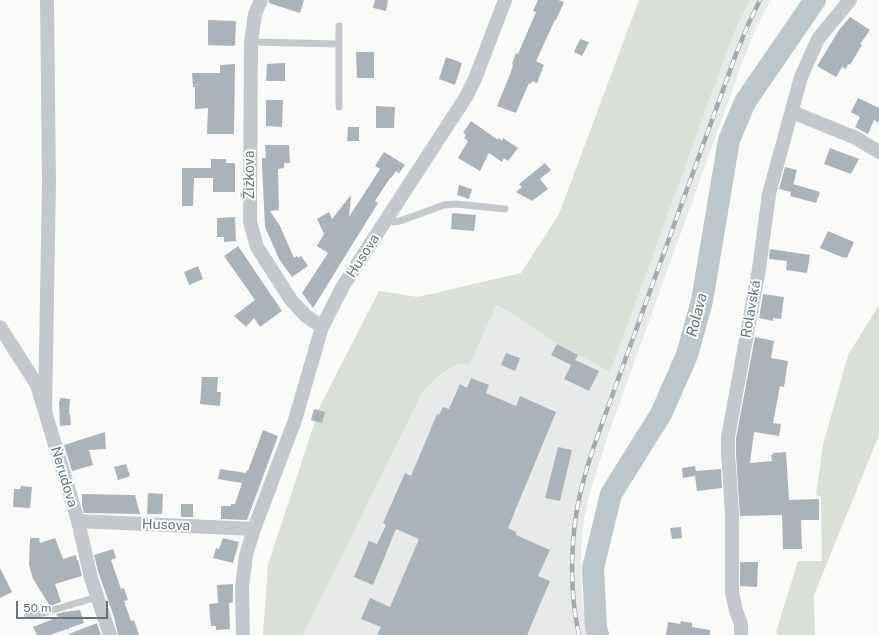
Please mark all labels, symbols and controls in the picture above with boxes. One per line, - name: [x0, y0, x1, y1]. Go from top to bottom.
- street label: Žižkova: [242, 151, 258, 199]
- street label: Husova: [343, 231, 383, 281]
- street label: Rolavská: [738, 279, 764, 339]
- water label: Rolava: [683, 291, 711, 339]
- street label: Nerudova: [47, 445, 81, 509]
- street label: Husova: [142, 516, 190, 534]
- scale bar: [18, 593, 110, 619]
- text: 50 m: [23, 601, 51, 615]

